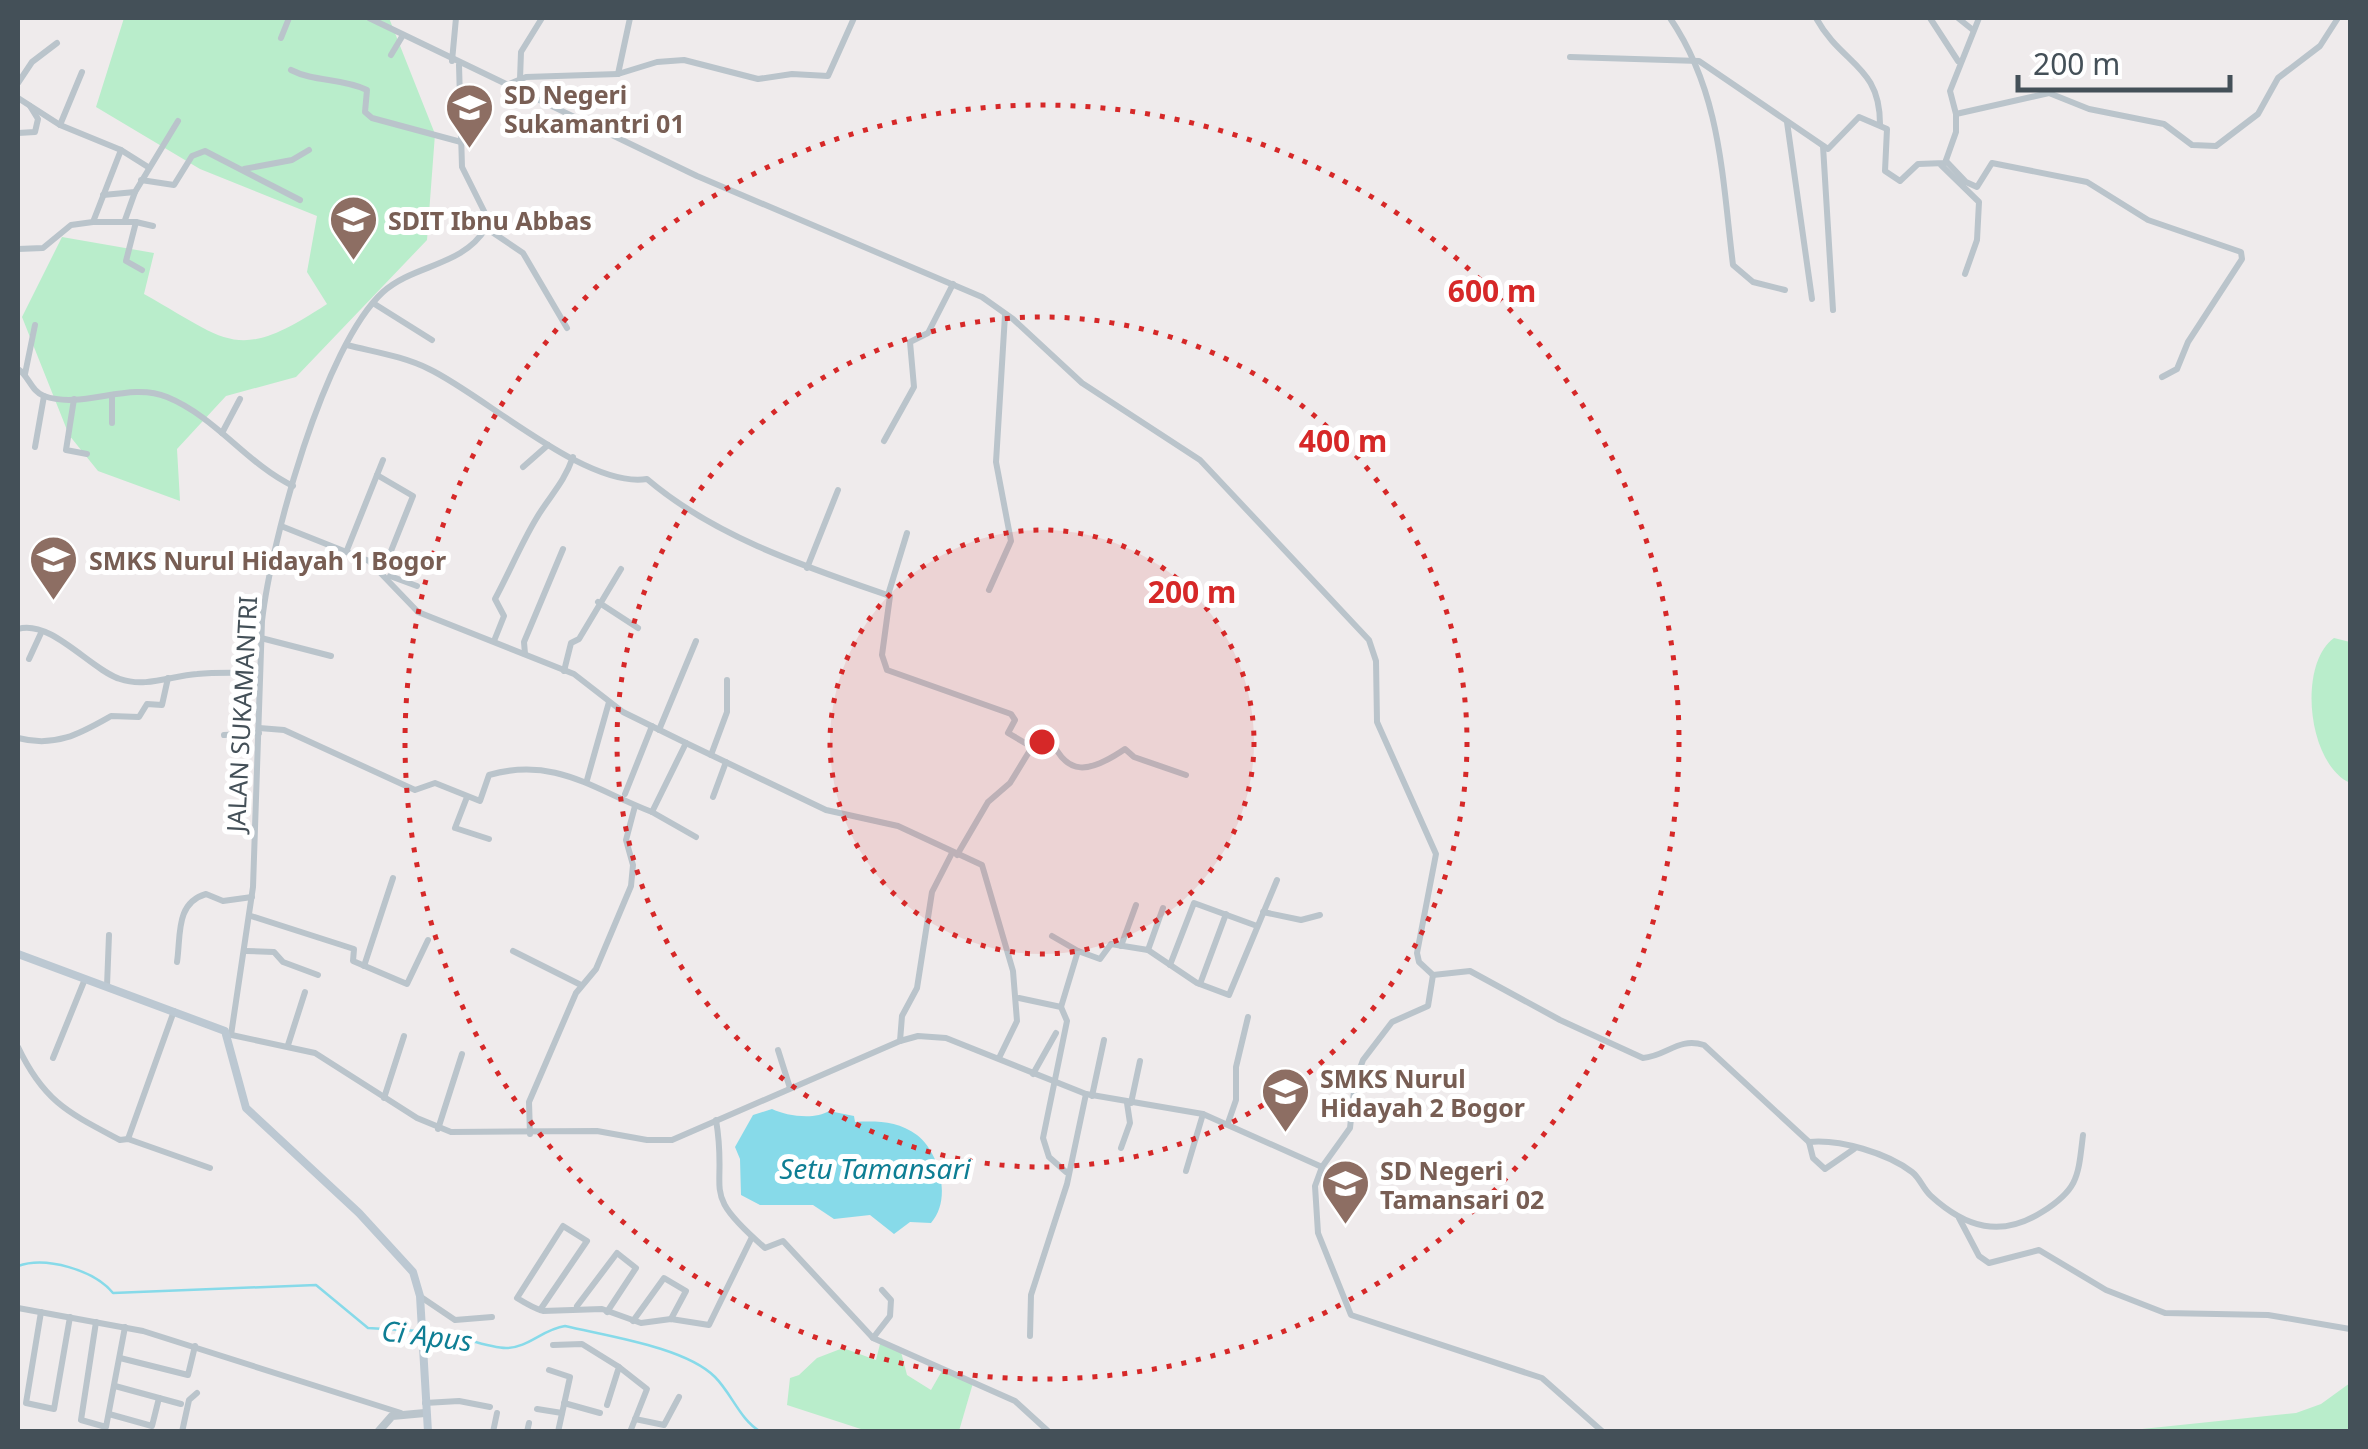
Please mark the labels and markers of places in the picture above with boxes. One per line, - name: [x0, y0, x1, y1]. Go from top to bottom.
- place label: SD Negeri Sukamantri 01: [504, 77, 685, 140]
- school or university icon: SD Negeri Sukamantri 01: [443, 82, 495, 150]
- school or university icon: SDIT Ibnu Abbas: [327, 194, 379, 262]
- place label: SDIT Ibnu Abbas: [388, 203, 592, 237]
- school or university icon: SMKS Nurul Hidayah 1 Bogor: [28, 534, 80, 602]
- place label: SMKS Nurul Hidayah 1 Bogor: [89, 543, 446, 577]
- centre of rings: [1024, 724, 1060, 760]
- place label: SMKS Nurul Hidayah 2 Bogor: [1320, 1061, 1525, 1124]
- school or university icon: SMKS Nurul Hidayah 2 Bogor: [1259, 1066, 1311, 1134]
- place label: SD Negeri Tamansari 02: [1380, 1153, 1544, 1216]
- school or university icon: SD Negeri Tamansari 02: [1319, 1158, 1371, 1226]

